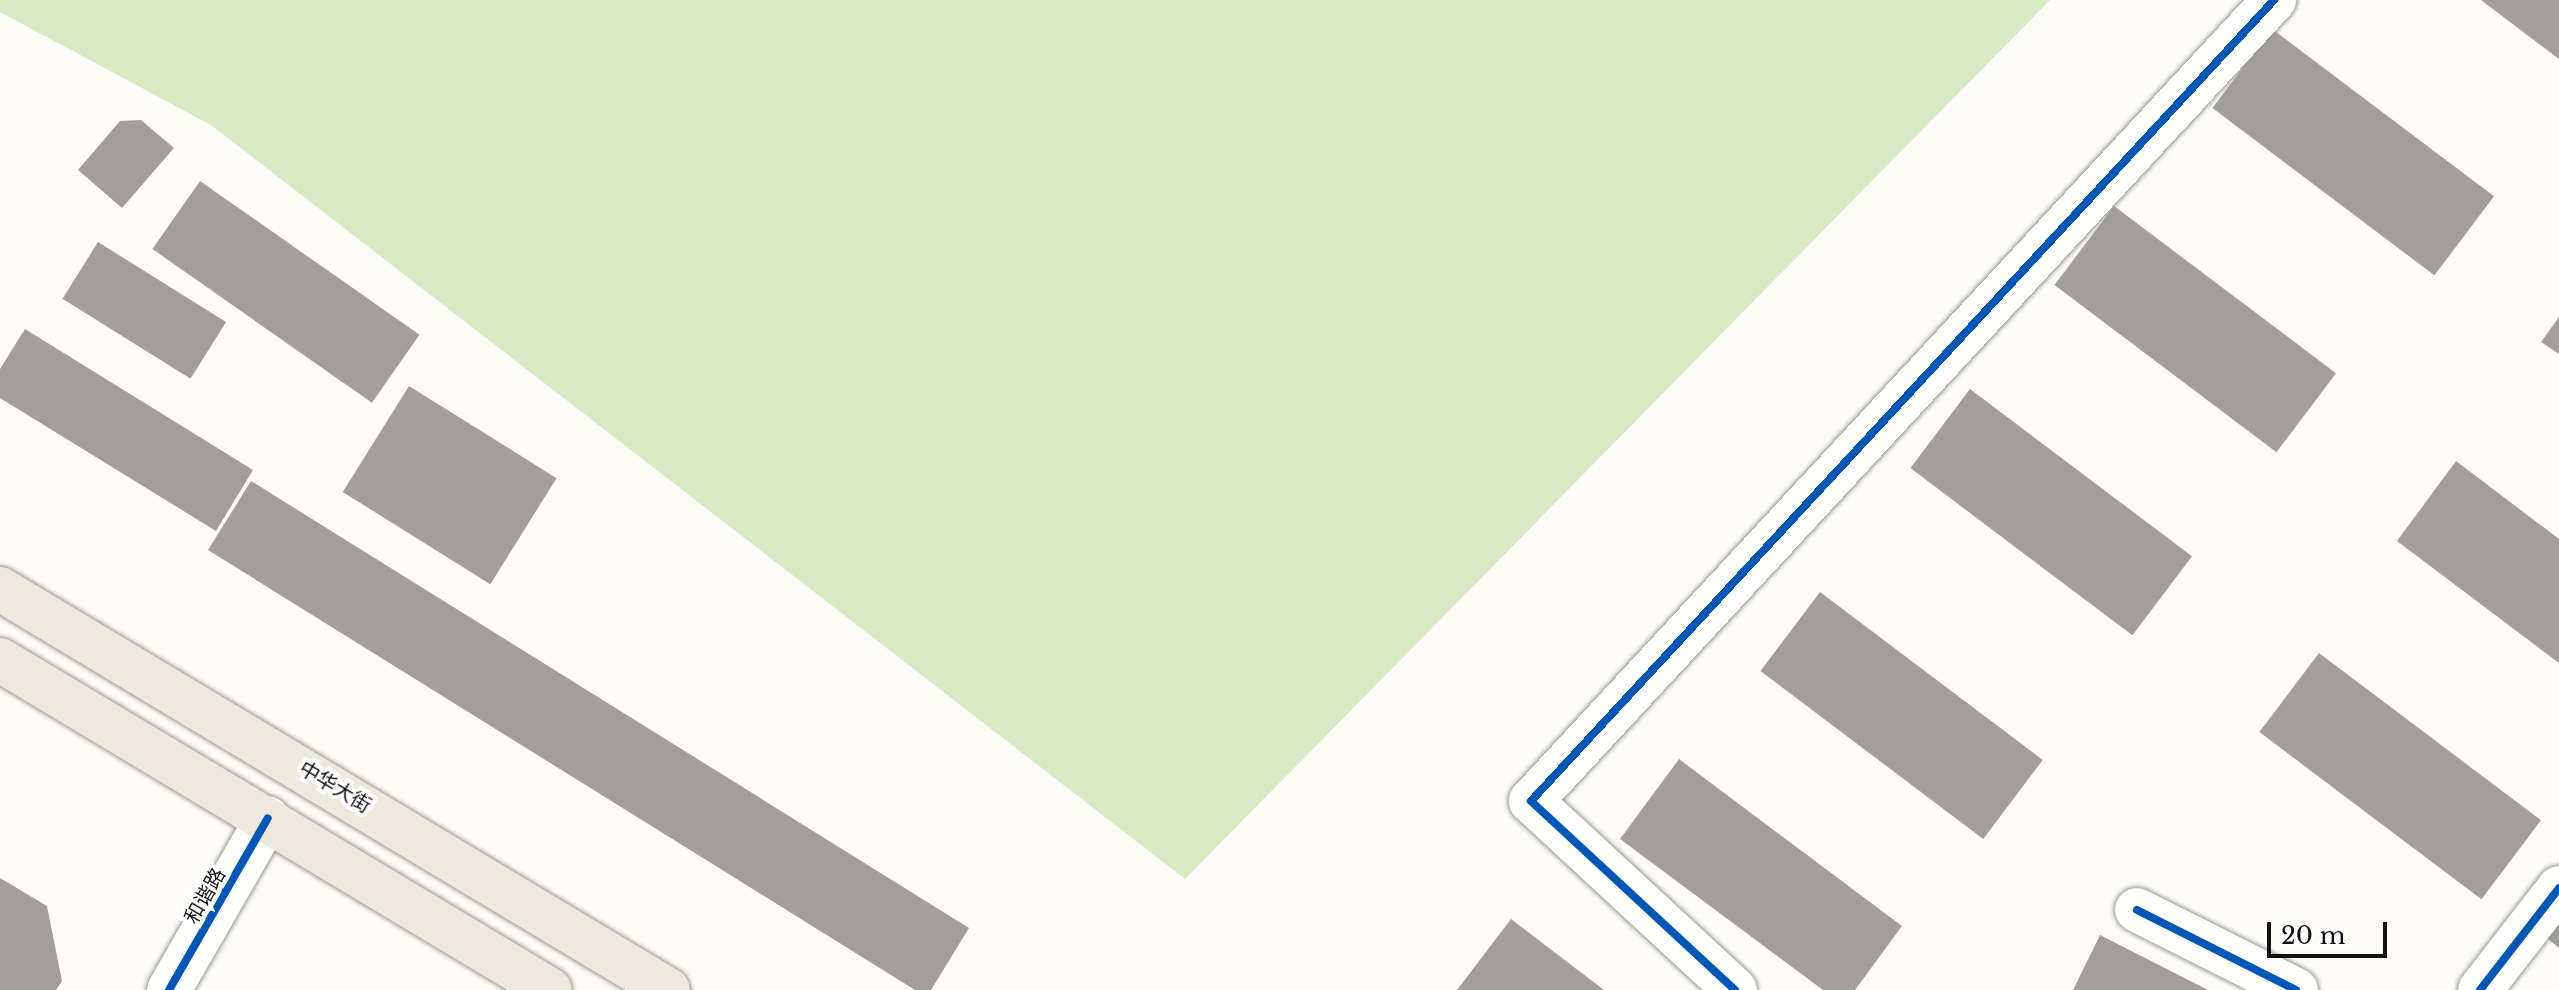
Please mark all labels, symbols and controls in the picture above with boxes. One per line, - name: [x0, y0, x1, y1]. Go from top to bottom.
- street label: 中华大街: [295, 756, 375, 818]
- street label: 和谐路: [180, 864, 230, 928]
- scale bar: [2271, 906, 2391, 956]
- text: 20 m: [2281, 921, 2346, 950]

